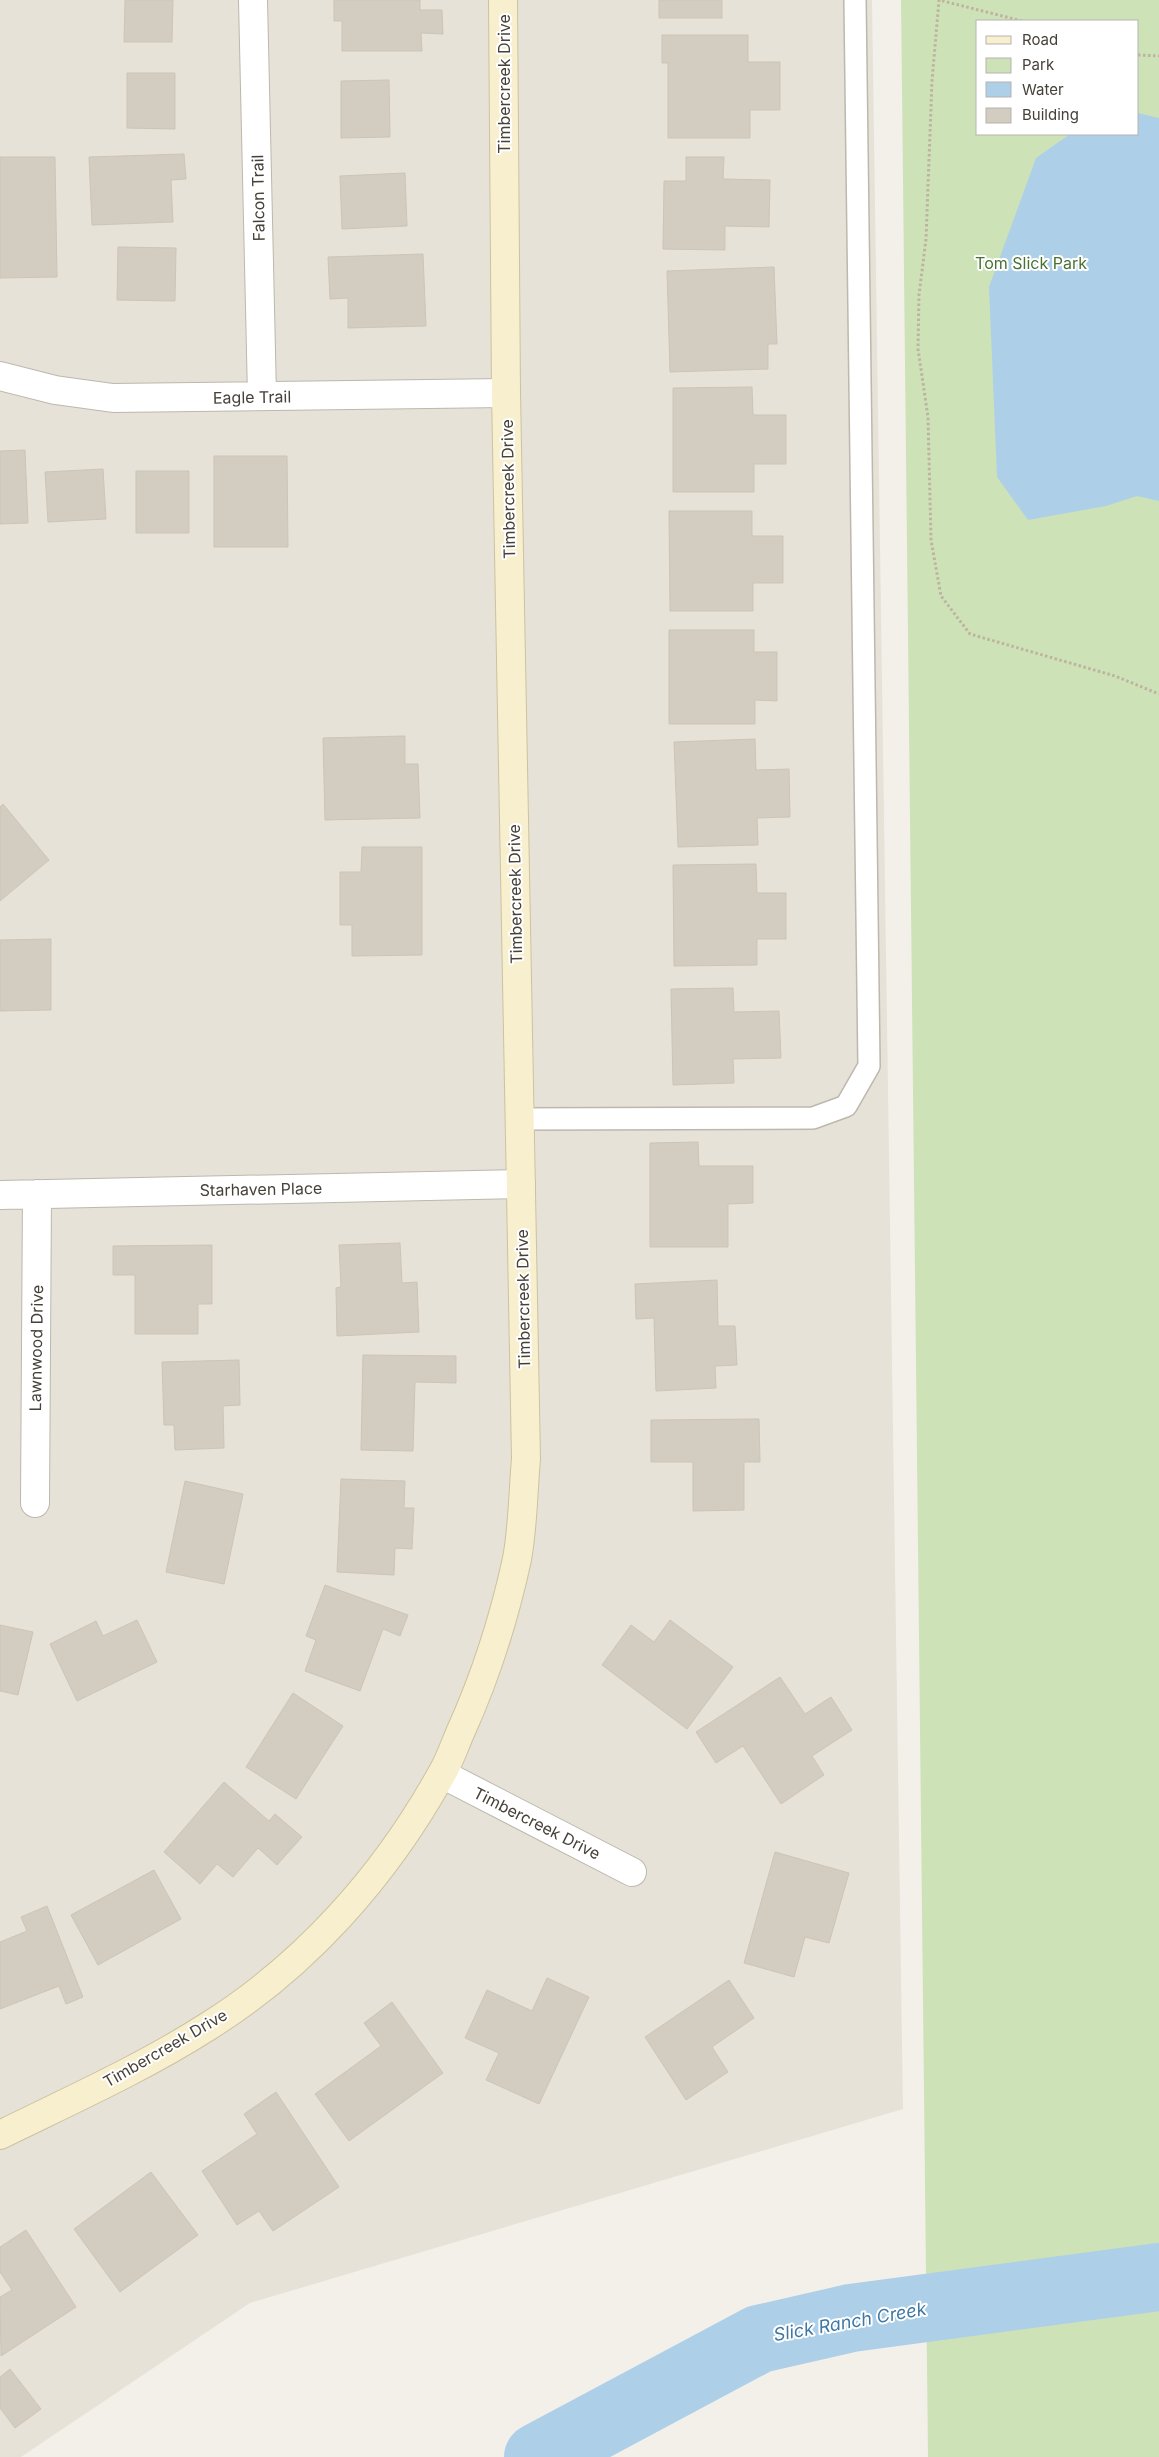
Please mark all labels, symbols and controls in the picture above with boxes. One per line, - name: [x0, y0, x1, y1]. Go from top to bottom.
- street label: Timbercreek Drive: [494, 14, 514, 154]
- legend: [976, 20, 1139, 135]
- text: Road: [1022, 30, 1058, 49]
- text: Park: [1022, 55, 1055, 74]
- text: Water: [1022, 80, 1064, 99]
- text: Building: [1022, 105, 1079, 124]
- street label: Falcon Trail: [247, 154, 269, 242]
- park label: Tom Slick Park: [975, 253, 1087, 273]
- street label: Eagle Trail: [213, 386, 291, 408]
- street label: Timbercreek Drive: [497, 419, 519, 559]
- street label: Timbercreek Drive: [504, 824, 526, 964]
- street label: Starhaven Place: [200, 1178, 322, 1200]
- street label: Timbercreek Drive: [512, 1229, 534, 1369]
- street label: Lawnwood Drive: [25, 1285, 47, 1411]
- street label: Timbercreek Drive: [470, 1782, 604, 1864]
- street label: Timbercreek Drive: [100, 2004, 230, 2092]
- water label: Slick Ranch Creek: [772, 2298, 929, 2345]

